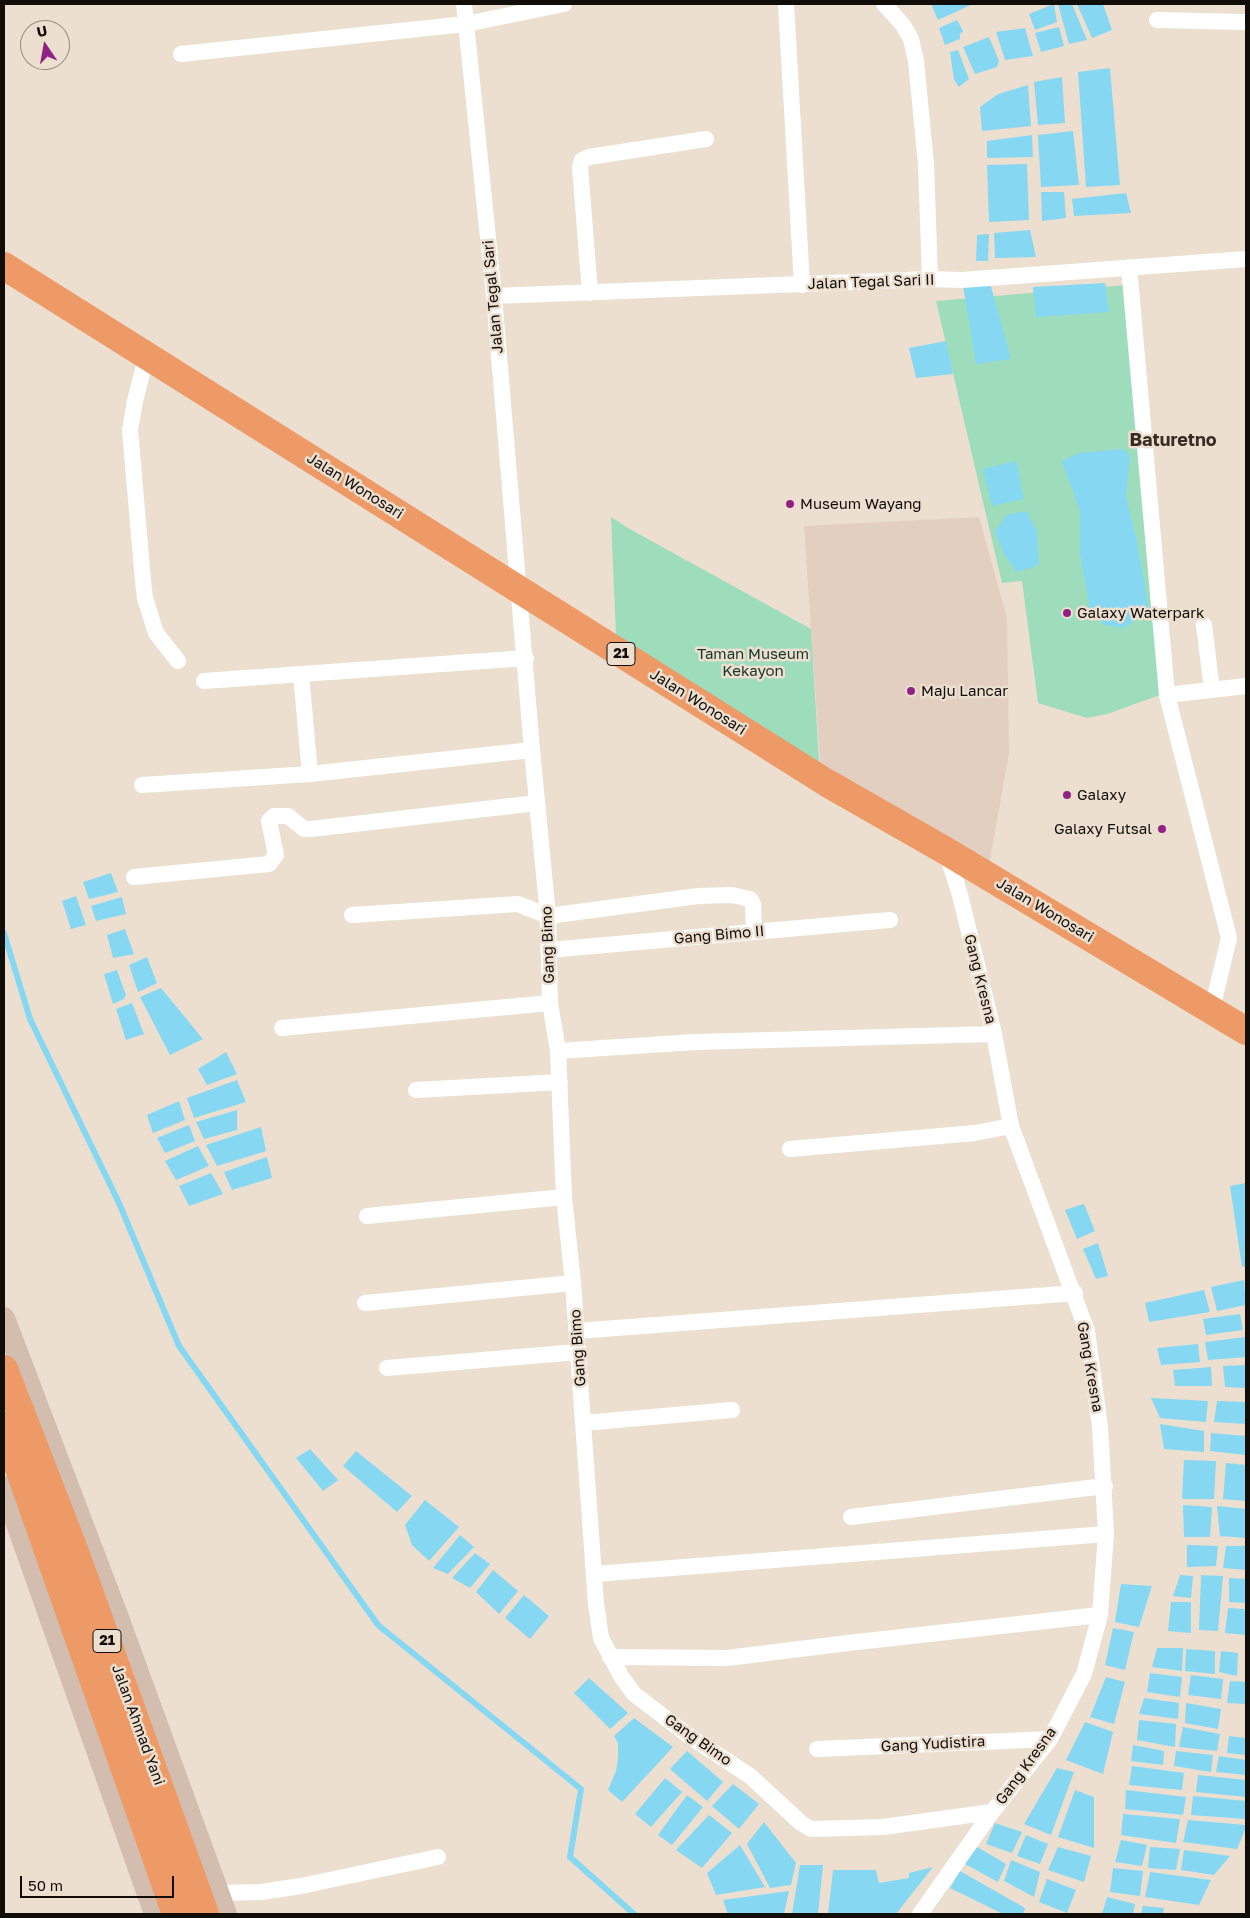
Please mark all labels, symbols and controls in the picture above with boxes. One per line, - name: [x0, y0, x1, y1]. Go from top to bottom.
- north arrow: [20, 20, 70, 70]
- text: U: [35, 21, 49, 40]
- street label: Jalan Tegal Sari: [479, 239, 507, 355]
- street label: Jalan Tegal Sari II: [807, 271, 935, 293]
- district label: Baturetno: [1129, 429, 1217, 451]
- street label: Jalan Wonosari: [303, 449, 407, 523]
- place label: Museum Wayang: [800, 495, 922, 513]
- marker: Museum Wayang: [784, 498, 796, 510]
- place label: Galaxy Waterpark: [1077, 604, 1205, 622]
- marker: Galaxy Waterpark: [1061, 607, 1073, 619]
- road number: 21: [607, 642, 635, 666]
- park label: Taman Museum Kekayon: [697, 645, 809, 680]
- street label: Jalan Wonosari: [646, 665, 750, 739]
- place label: Maju Lancar: [921, 682, 1008, 700]
- marker: Maju Lancar: [905, 685, 917, 697]
- place label: Galaxy: [1077, 786, 1126, 804]
- marker: Galaxy: [1061, 789, 1073, 801]
- place label: Galaxy Futsal: [1054, 820, 1152, 838]
- marker: Galaxy Futsal: [1156, 823, 1168, 835]
- street label: Jalan Wonosari: [993, 874, 1097, 946]
- street label: Gang Bimo: [538, 906, 558, 984]
- street label: Gang Bimo II: [673, 922, 765, 948]
- street label: Gang Kresna: [960, 932, 1000, 1026]
- street label: Gang Bimo: [566, 1309, 590, 1387]
- street label: Gang Kresna: [1073, 1320, 1107, 1414]
- road number: 21: [93, 1630, 121, 1652]
- street label: Jalan Ahmad Yani: [108, 1662, 168, 1788]
- street label: Gang Bimo: [661, 1710, 735, 1770]
- street label: Gang Kresna: [992, 1724, 1060, 1808]
- street label: Gang Yudistira: [880, 1732, 986, 1756]
- scale bar: [22, 1866, 176, 1898]
- text: 50 m: [28, 1876, 63, 1894]

